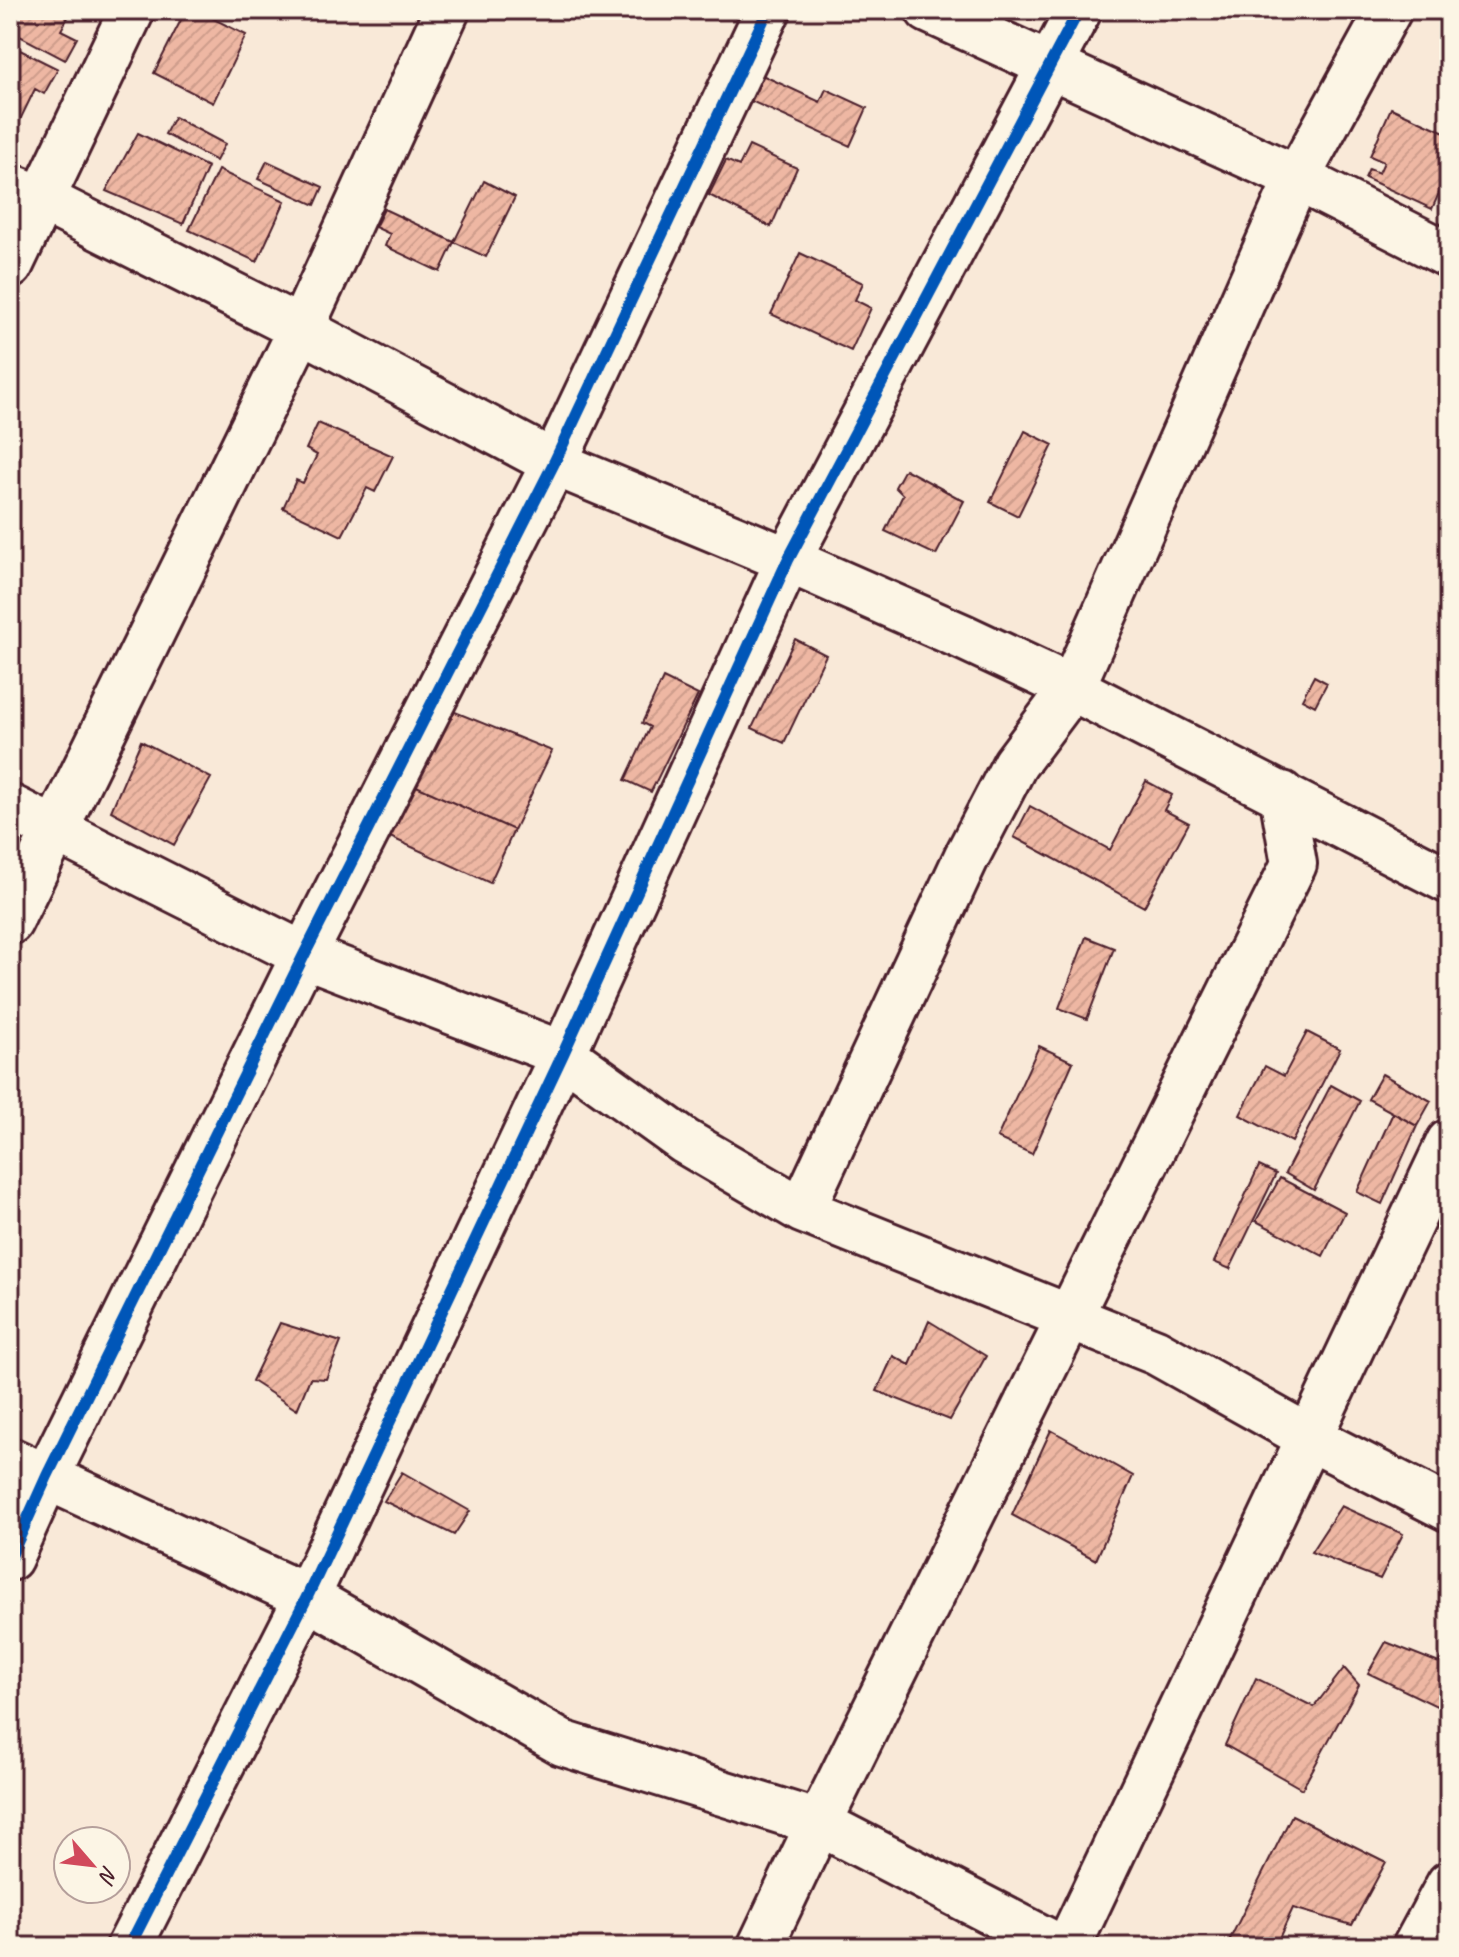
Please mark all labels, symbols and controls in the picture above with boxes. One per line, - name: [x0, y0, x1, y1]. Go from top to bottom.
- north arrow: [52, 1825, 132, 1905]
- text: N: [92, 1861, 124, 1889]

